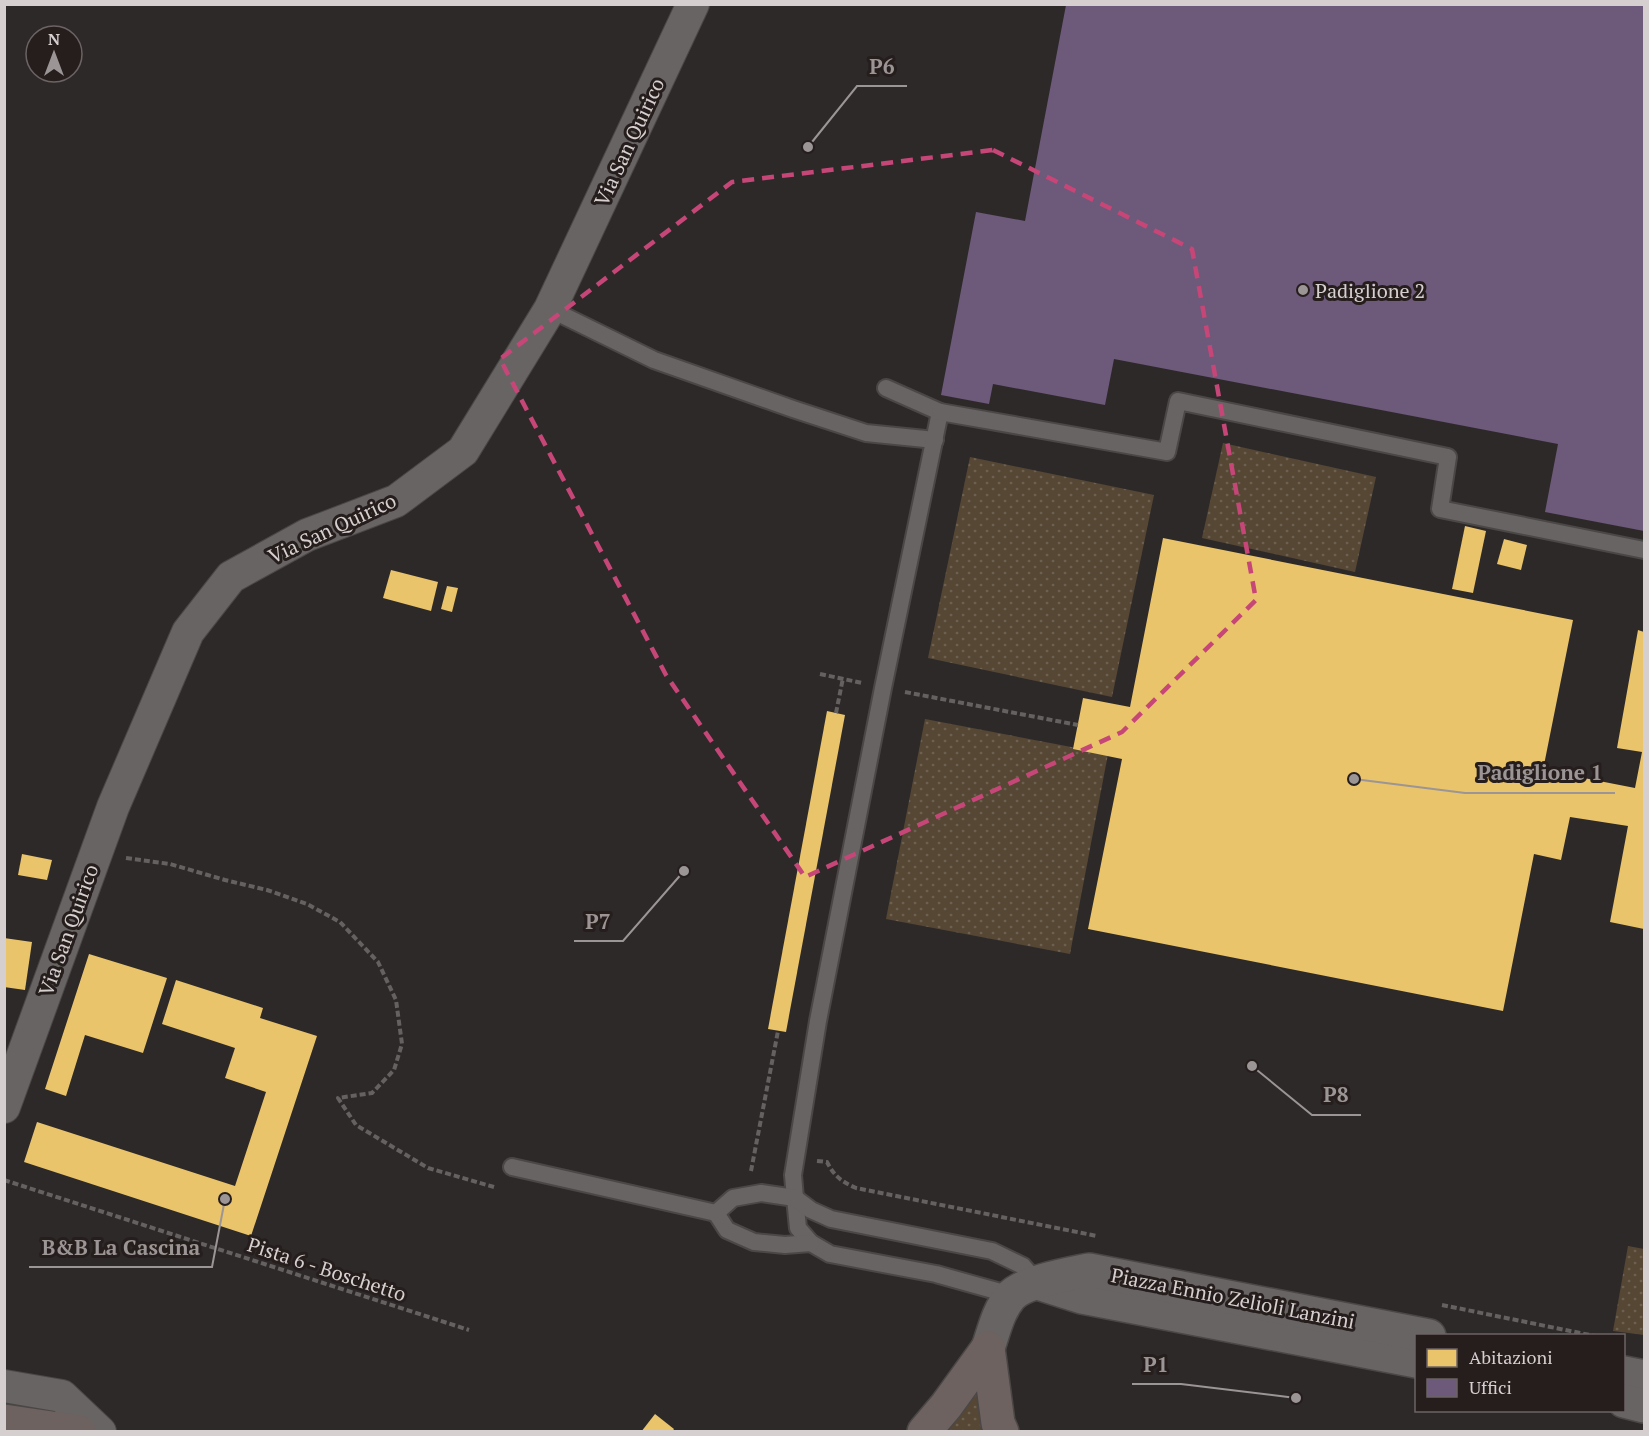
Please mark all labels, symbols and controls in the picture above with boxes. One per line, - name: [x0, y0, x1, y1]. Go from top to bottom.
- north arrow: [24, 24, 84, 84]
- text: N: [48, 28, 60, 50]
- callout: P6: [857, 47, 907, 86]
- text: P6: [869, 52, 895, 80]
- street label: Via San Quirico: [588, 74, 670, 210]
- place label: Padiglione 2: [1315, 277, 1425, 304]
- marker: Padiglione 2: [1296, 283, 1310, 297]
- street label: Via San Quirico: [264, 487, 400, 569]
- callout: Padiglione 1: [1465, 754, 1615, 793]
- text: Padiglione 1: [1477, 758, 1603, 786]
- street label: Via San Quirico: [32, 860, 104, 1000]
- callout: P7: [574, 902, 623, 941]
- text: P7: [585, 907, 611, 935]
- callout: P8: [1312, 1076, 1361, 1115]
- text: P8: [1323, 1080, 1349, 1108]
- callout: B&B La Cascina: [29, 1228, 212, 1267]
- street label: Pista 6 - Boschetto: [244, 1231, 410, 1307]
- text: B&B La Cascina: [42, 1233, 201, 1261]
- street label: Piazza Ennio Zelioli Lanzini: [1109, 1261, 1357, 1335]
- legend: [1415, 1334, 1625, 1412]
- callout: P1: [1132, 1345, 1181, 1384]
- text: Abitazioni: [1469, 1345, 1553, 1369]
- text: P1: [1143, 1350, 1169, 1378]
- text: Uffici: [1469, 1375, 1512, 1399]

